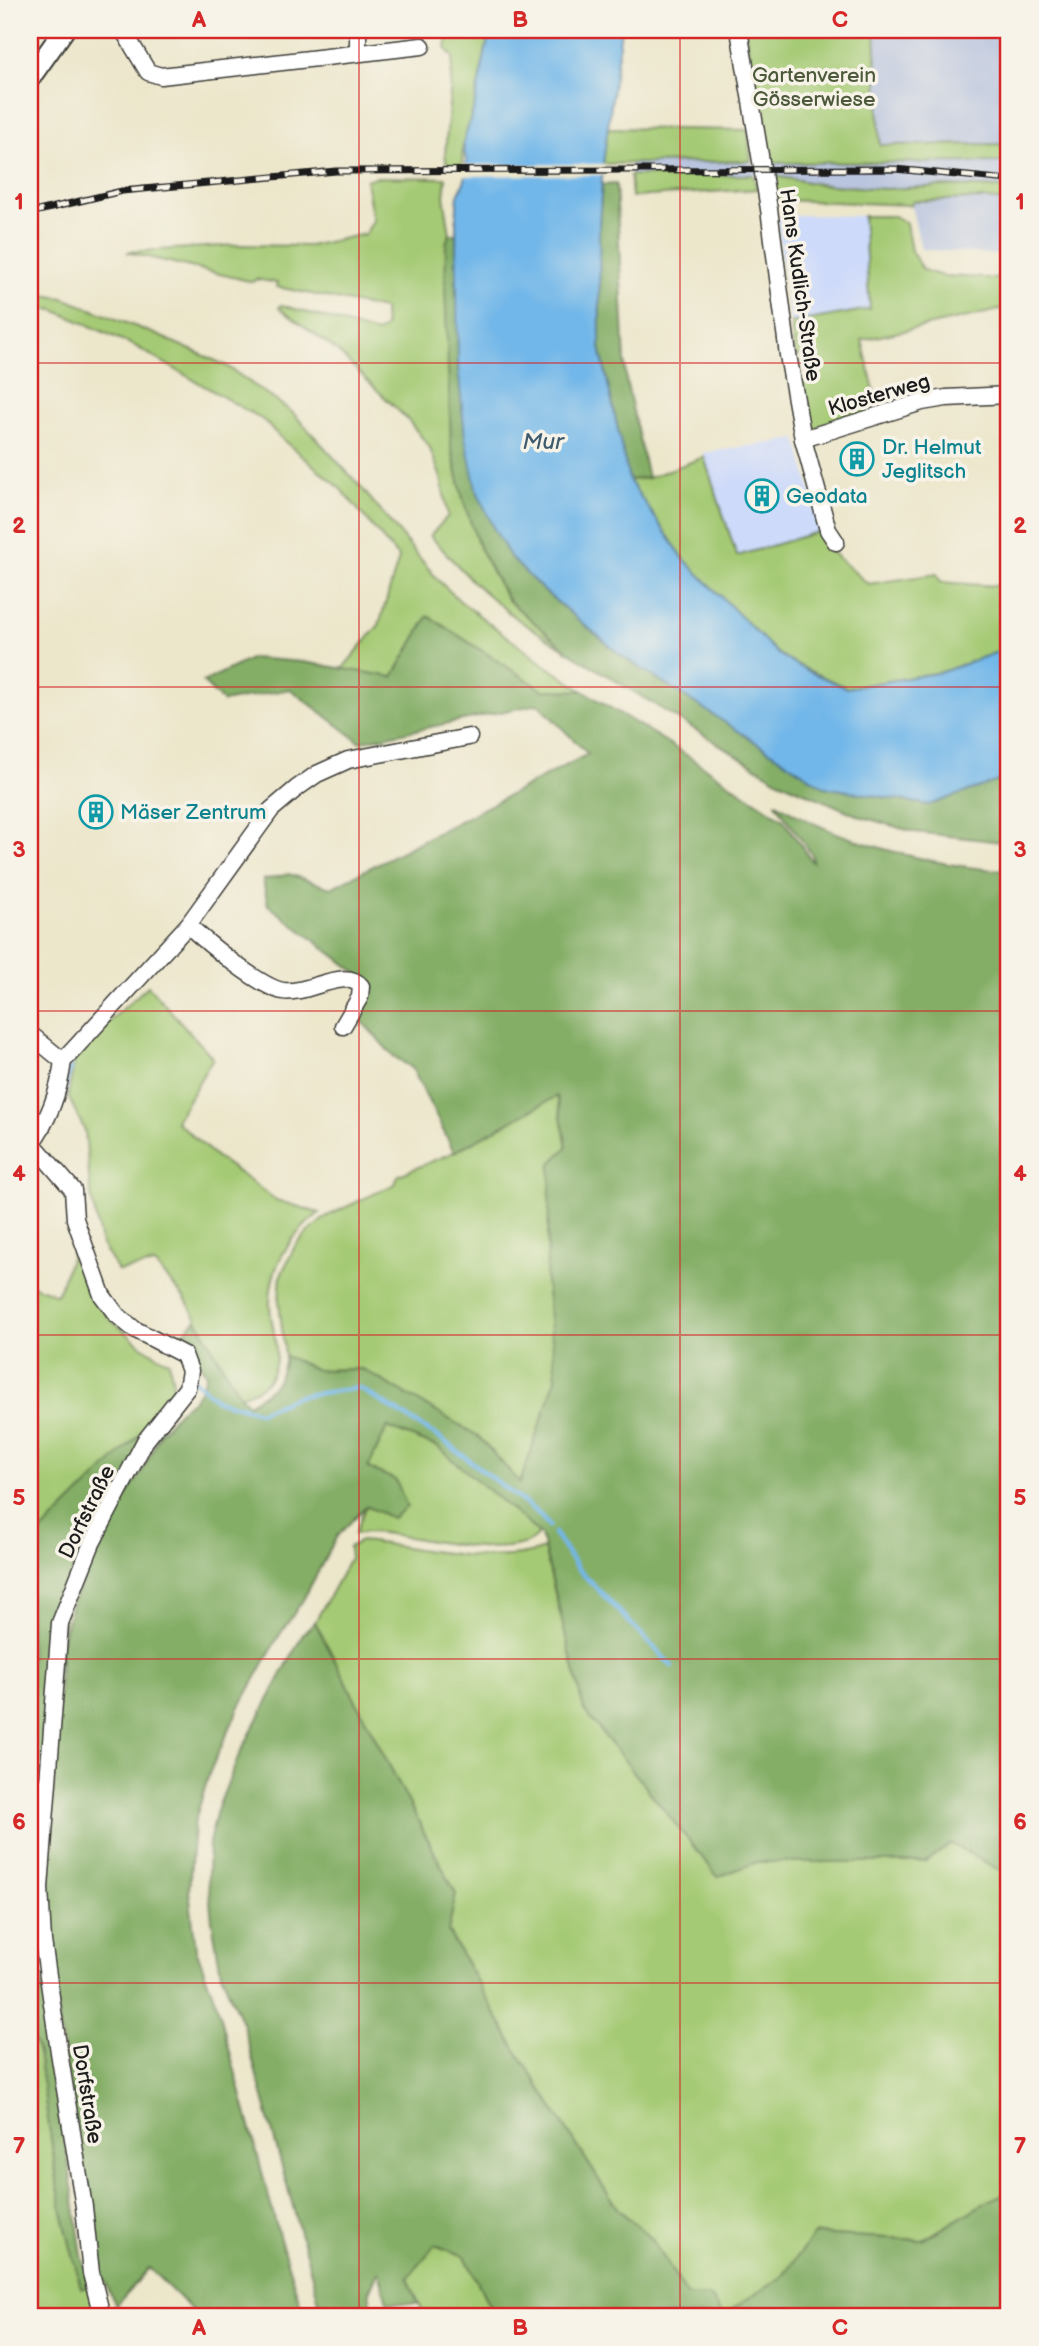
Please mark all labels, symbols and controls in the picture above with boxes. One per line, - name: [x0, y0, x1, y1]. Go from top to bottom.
- text: A: [191, 6, 207, 34]
- text: B: [512, 6, 528, 34]
- text: C: [832, 6, 848, 34]
- park label: Gartenverein Gösserwiese: [752, 63, 876, 112]
- street label: Hans Kudlich-Straße: [774, 187, 826, 383]
- text: 1: [14, 188, 24, 216]
- text: 1: [1015, 188, 1025, 216]
- street label: Klosterweg: [825, 369, 933, 421]
- water label: Mur: [523, 428, 565, 456]
- place label: Dr. Helmut Jeglitsch: [882, 435, 982, 484]
- building icon: Dr. Helmut Jeglitsch: [838, 440, 876, 478]
- building icon: Geodata: [743, 477, 781, 515]
- place label: Geodata: [786, 484, 868, 509]
- text: 2: [12, 512, 26, 540]
- text: 2: [1013, 512, 1027, 540]
- building icon: Mäser Zentrum: [77, 793, 115, 831]
- place label: Mäser Zentrum: [120, 800, 266, 825]
- text: 3: [12, 836, 26, 864]
- text: 3: [1013, 836, 1027, 864]
- text: 4: [12, 1160, 26, 1188]
- text: 4: [1013, 1160, 1027, 1188]
- street label: Dorfstraße: [54, 1461, 120, 1563]
- text: 5: [12, 1484, 26, 1512]
- text: 5: [1013, 1484, 1027, 1512]
- text: 6: [12, 1808, 26, 1836]
- text: 6: [1013, 1808, 1027, 1836]
- street label: Dorfstraße: [67, 2042, 107, 2146]
- text: 7: [13, 2132, 26, 2160]
- text: 7: [1014, 2132, 1027, 2160]
- text: A: [191, 2314, 207, 2342]
- text: B: [512, 2314, 528, 2342]
- text: C: [832, 2314, 848, 2342]

